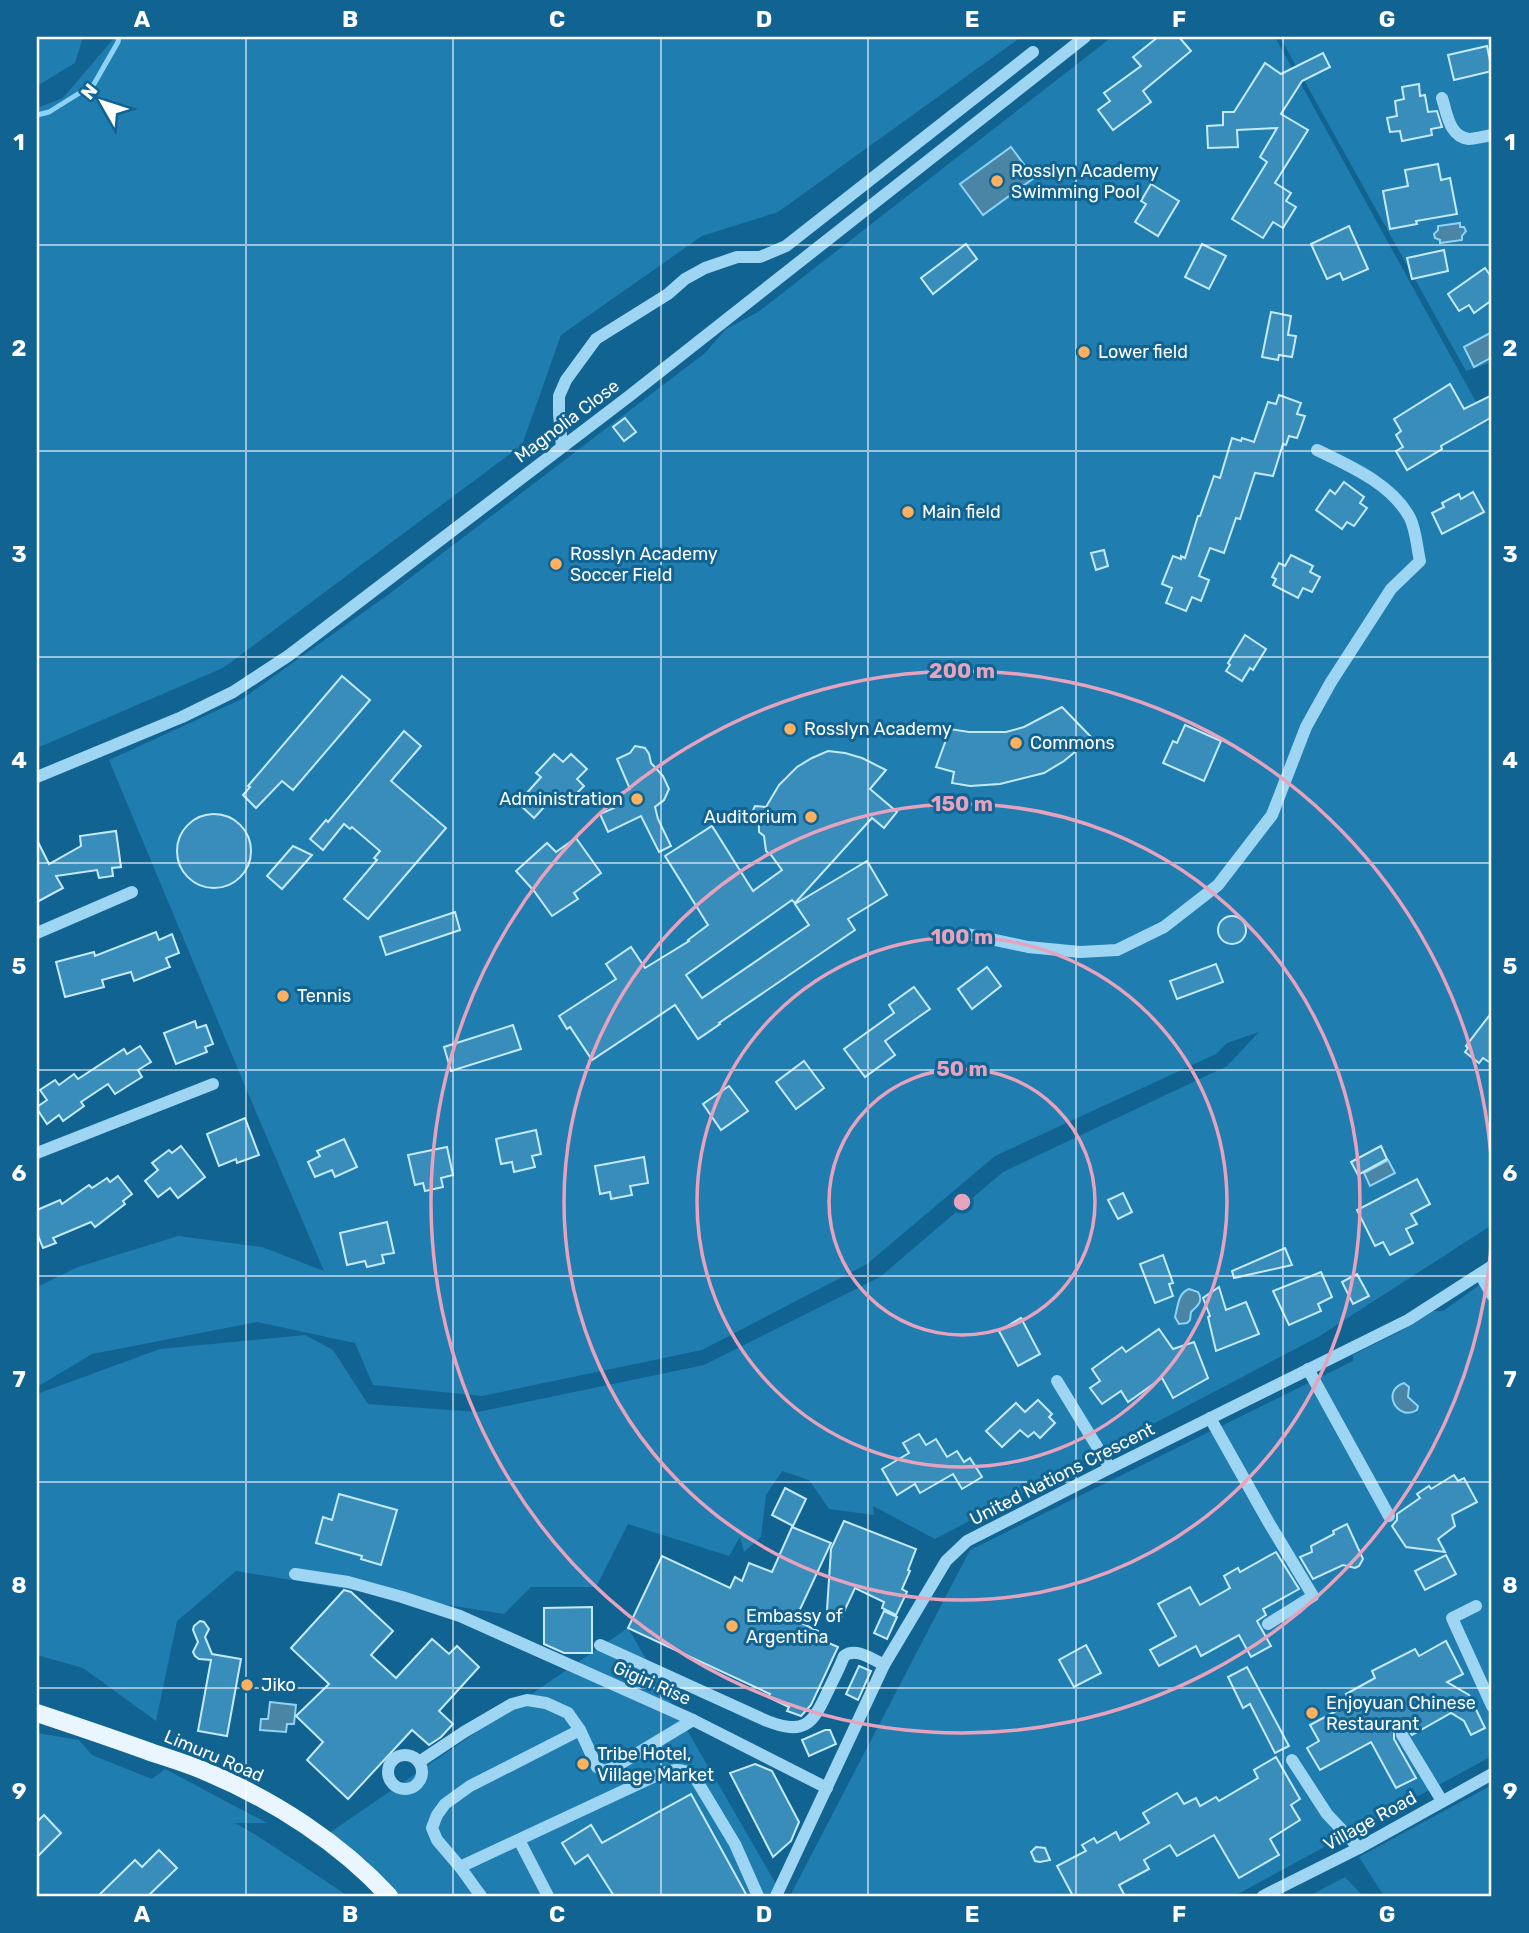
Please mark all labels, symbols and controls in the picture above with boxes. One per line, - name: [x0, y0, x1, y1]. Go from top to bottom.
- text: A: [134, 5, 151, 33]
- text: B: [342, 5, 358, 33]
- text: C: [549, 5, 565, 33]
- text: D: [756, 5, 772, 33]
- text: E: [965, 5, 979, 33]
- text: F: [1172, 5, 1186, 33]
- text: G: [1379, 5, 1395, 33]
- north arrow: [66, 66, 136, 136]
- text: N: [76, 79, 102, 104]
- text: 1: [13, 128, 25, 156]
- text: 1: [1504, 128, 1516, 156]
- place label: Rosslyn Academy Swimming Pool: [1011, 160, 1159, 203]
- marker: Rosslyn Academy Swimming Pool: [989, 173, 1005, 189]
- text: 2: [12, 334, 26, 362]
- text: 2: [1503, 334, 1517, 362]
- place label: Lower field: [1098, 341, 1188, 363]
- marker: Lower field: [1076, 344, 1092, 360]
- street label: Magnolia Close: [510, 375, 624, 467]
- place label: Main field: [922, 501, 1001, 523]
- marker: Main field: [900, 504, 916, 520]
- text: 3: [11, 540, 27, 568]
- text: 3: [1502, 540, 1518, 568]
- place label: Rosslyn Academy Soccer Field: [570, 543, 718, 586]
- marker: Rosslyn Academy Soccer Field: [548, 556, 564, 572]
- text: 200 m: [929, 658, 995, 683]
- place label: Rosslyn Academy: [804, 718, 952, 740]
- marker: Rosslyn Academy: [782, 721, 798, 737]
- place label: Commons: [1030, 732, 1115, 754]
- marker: Commons: [1008, 735, 1024, 751]
- text: 4: [11, 746, 27, 774]
- text: 4: [1502, 746, 1518, 774]
- place label: Administration: [499, 788, 623, 810]
- marker: Administration: [629, 791, 645, 807]
- text: 150 m: [931, 791, 993, 816]
- place label: Auditorium: [704, 806, 797, 828]
- marker: Auditorium: [803, 809, 819, 825]
- text: 100 m: [931, 924, 993, 949]
- text: 5: [12, 952, 27, 980]
- text: 5: [1503, 952, 1518, 980]
- place label: Tennis: [297, 985, 351, 1007]
- marker: Tennis: [275, 988, 291, 1004]
- text: 50 m: [936, 1056, 988, 1081]
- text: 6: [12, 1159, 27, 1187]
- text: 6: [1503, 1159, 1518, 1187]
- centre of rings: [950, 1190, 974, 1214]
- text: 7: [12, 1365, 26, 1393]
- text: 7: [1503, 1365, 1517, 1393]
- street label: United Nations Crescent: [966, 1418, 1158, 1530]
- text: 8: [11, 1571, 27, 1599]
- text: 8: [1502, 1571, 1518, 1599]
- place label: Embassy of Argentina: [746, 1605, 843, 1648]
- marker: Embassy of Argentina: [724, 1618, 740, 1634]
- street label: Gigiri Rise: [610, 1656, 694, 1710]
- place label: Jiko: [261, 1674, 296, 1696]
- marker: Jiko: [239, 1677, 255, 1693]
- place label: Enjoyuan Chinese Restaurant: [1326, 1692, 1476, 1735]
- marker: Enjoyuan Chinese Restaurant: [1304, 1705, 1320, 1721]
- street label: Limuru Road: [161, 1725, 267, 1787]
- place label: Tribe Hotel, Village Market: [597, 1743, 714, 1786]
- marker: Tribe Hotel, Village Market: [575, 1756, 591, 1772]
- text: 9: [12, 1777, 26, 1805]
- text: 9: [1503, 1777, 1517, 1805]
- street label: Village Road: [1320, 1786, 1420, 1856]
- text: A: [134, 1900, 151, 1928]
- text: B: [342, 1900, 358, 1928]
- text: C: [549, 1900, 565, 1928]
- text: D: [756, 1900, 772, 1928]
- text: E: [965, 1900, 979, 1928]
- text: F: [1172, 1900, 1186, 1928]
- text: G: [1379, 1900, 1395, 1928]

